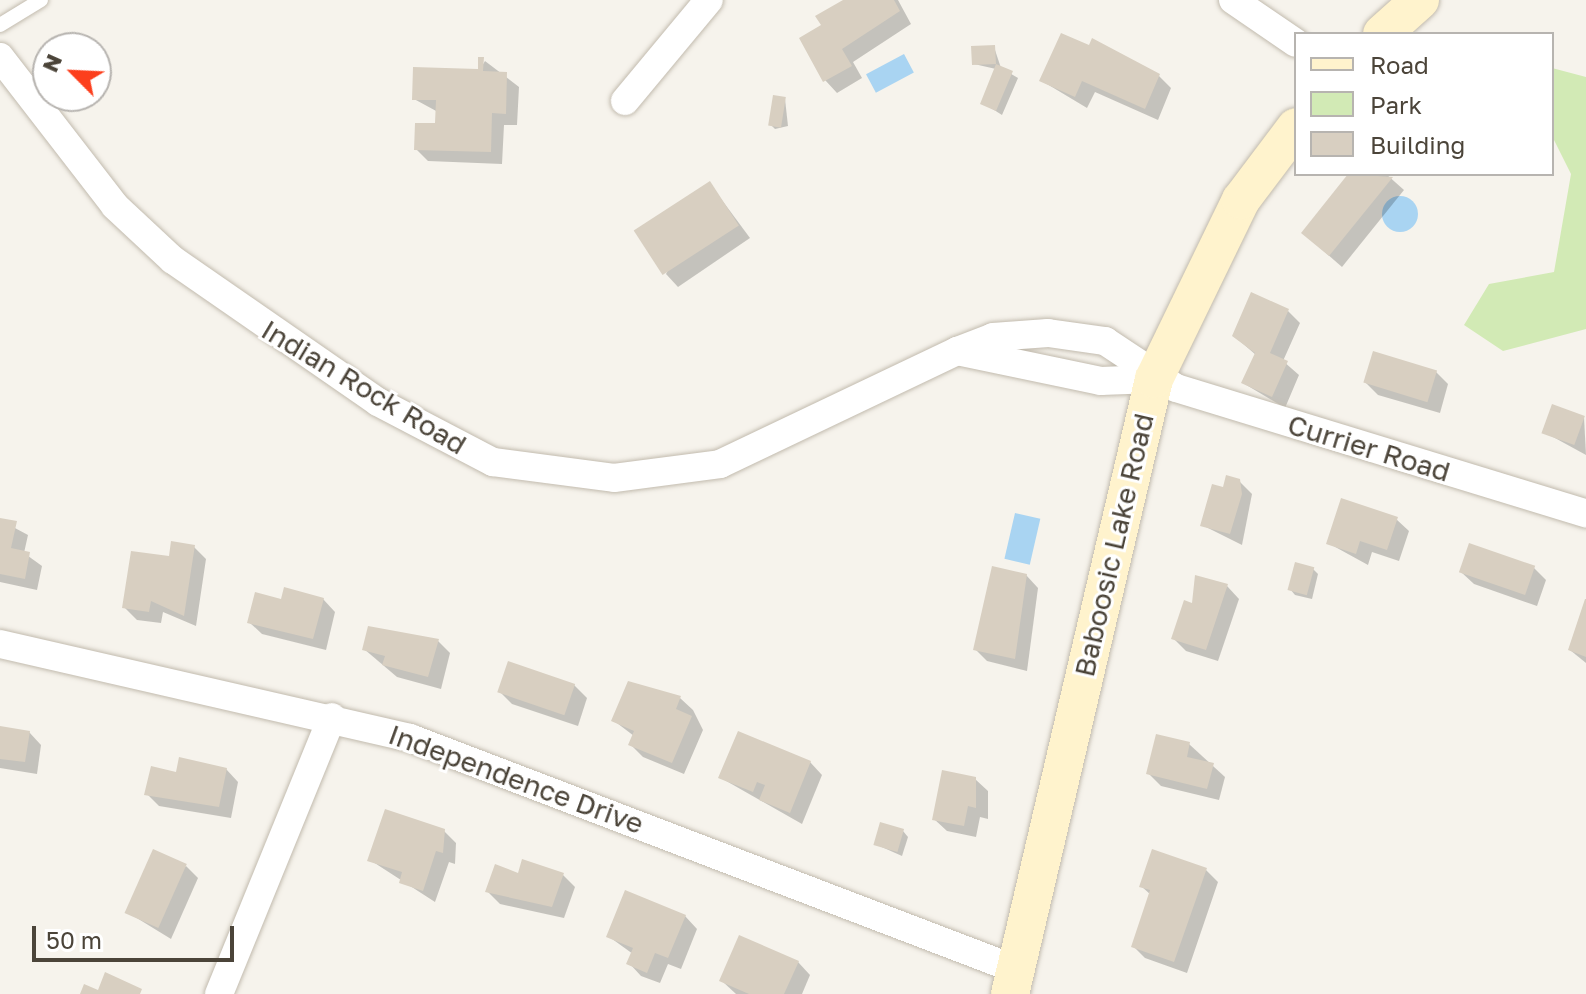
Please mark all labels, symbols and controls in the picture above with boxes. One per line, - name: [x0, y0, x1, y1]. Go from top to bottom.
- north arrow: [32, 32, 112, 112]
- legend: [1294, 32, 1554, 176]
- text: N: [36, 50, 67, 76]
- text: Road: [1370, 50, 1429, 79]
- text: Park: [1370, 90, 1422, 119]
- text: Building: [1370, 130, 1465, 159]
- street label: Indian Rock Road: [255, 313, 473, 461]
- street label: Currier Road: [1284, 407, 1454, 489]
- street label: Baboosic Lake Road: [1067, 410, 1161, 680]
- street label: Independence Drive: [384, 717, 648, 841]
- scale bar: [36, 910, 238, 960]
- text: 50 m: [46, 925, 102, 954]

